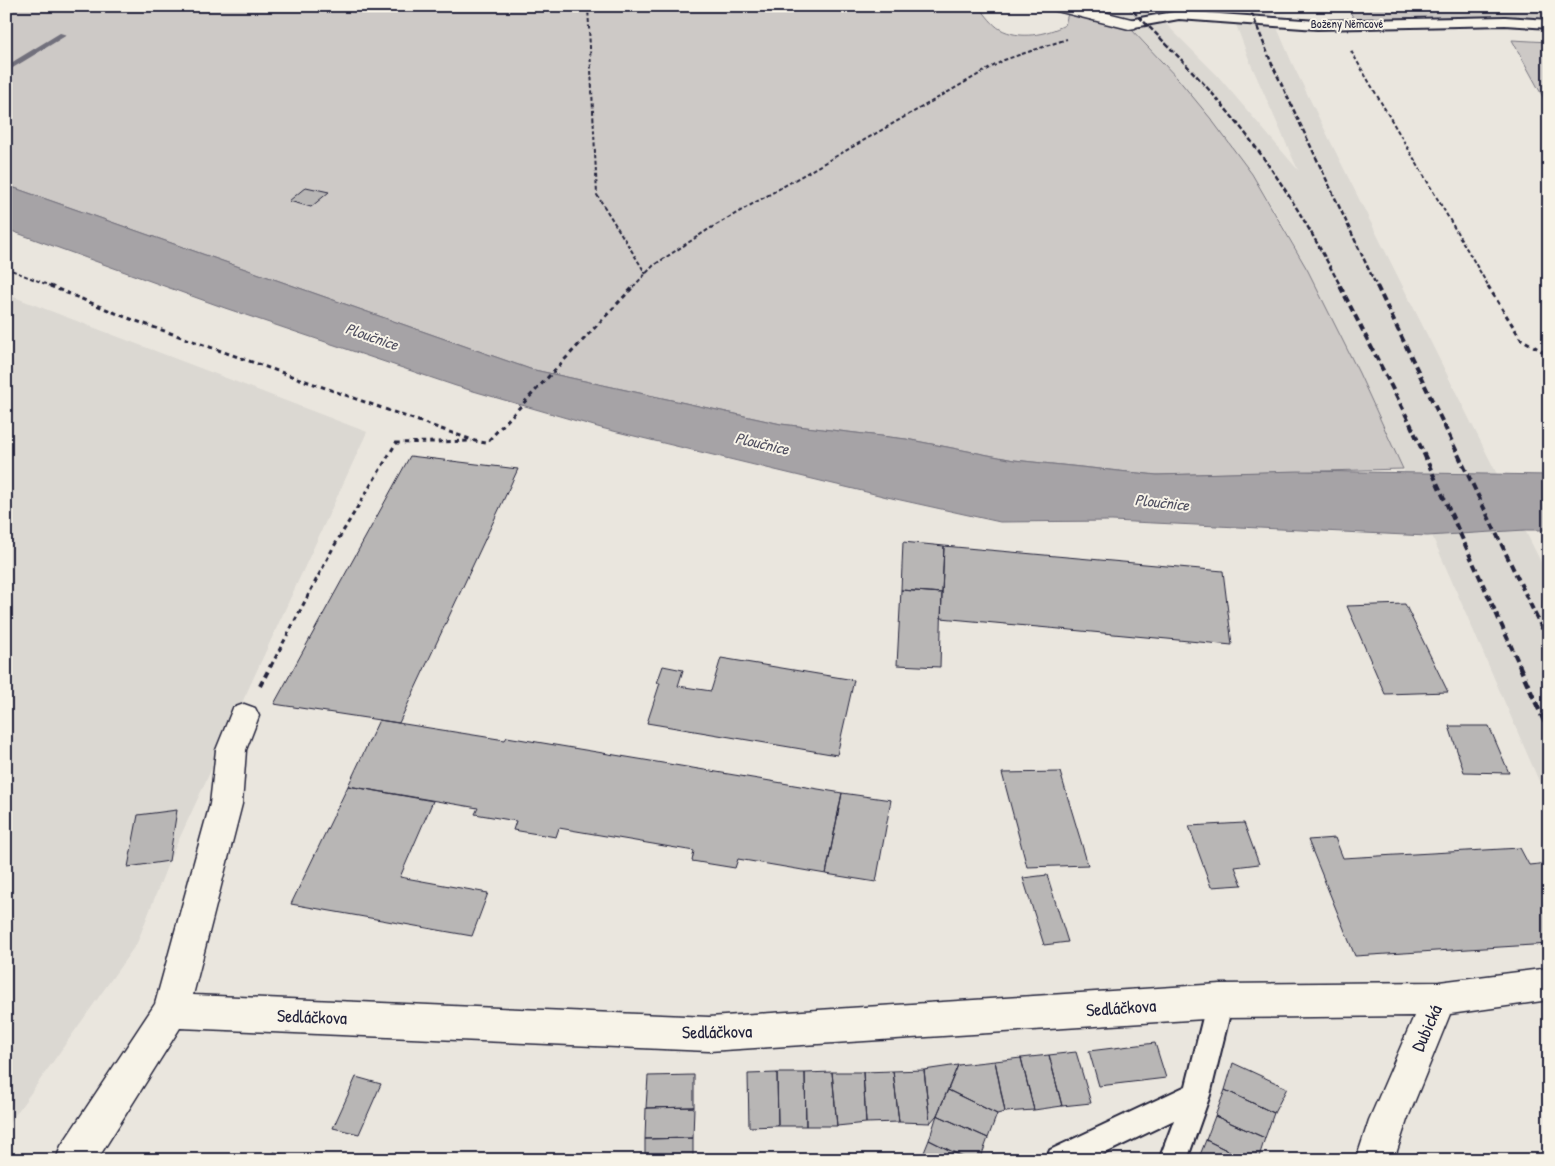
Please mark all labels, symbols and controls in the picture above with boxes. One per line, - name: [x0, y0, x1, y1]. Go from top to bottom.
- street label: Boženy Němcové: [1311, 15, 1383, 32]
- water label: Ploučnice: [343, 317, 402, 355]
- water label: Ploučnice: [733, 426, 792, 460]
- water label: Ploučnice: [1134, 488, 1191, 516]
- street label: Sedláčkova: [1085, 993, 1157, 1022]
- street label: Dubická: [1405, 1000, 1448, 1055]
- street label: Sedláčkova: [276, 1003, 348, 1030]
- street label: Sedláčkova: [682, 1018, 752, 1045]

